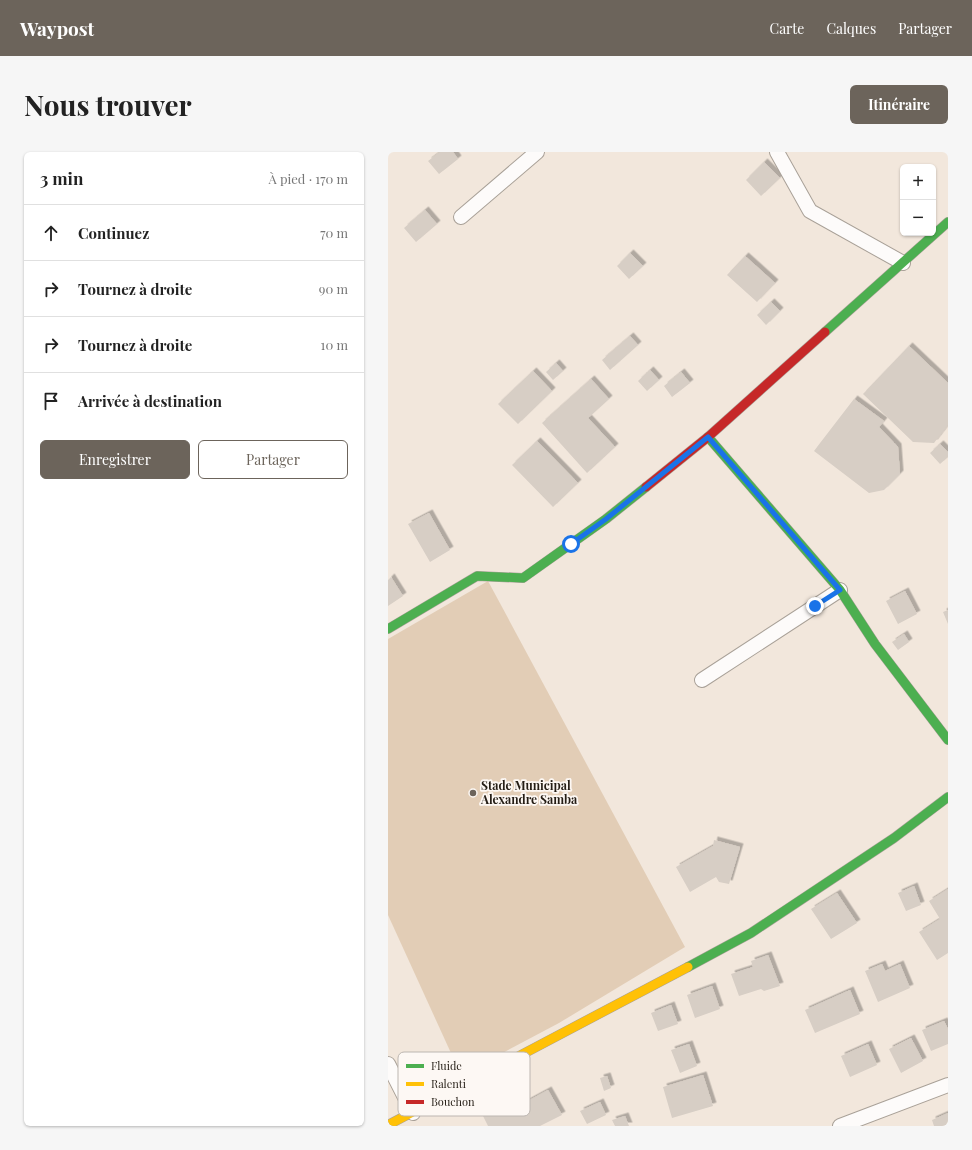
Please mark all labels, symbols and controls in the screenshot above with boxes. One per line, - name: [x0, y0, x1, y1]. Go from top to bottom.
- text: Waypost: [20, 15, 94, 41]
- text: Carte: [770, 19, 804, 38]
- text: Calques: [826, 19, 876, 38]
- text: Partager: [898, 19, 952, 38]
- button: Itinéraire: [850, 85, 948, 124]
- text: Nous trouver: [24, 86, 192, 123]
- map controls: [900, 164, 936, 236]
- button: +: [900, 164, 936, 200]
- text: 3 min: [40, 167, 83, 189]
- text: À pied · 170 m: [269, 170, 348, 187]
- button: −: [900, 200, 936, 236]
- icon: ahead: [40, 222, 62, 244]
- text: Continuez: [78, 223, 149, 243]
- text: 70 m: [320, 224, 348, 241]
- icon: right: [40, 278, 62, 300]
- text: Tournez à droite: [78, 279, 192, 299]
- text: 90 m: [319, 280, 348, 297]
- icon: right: [40, 334, 62, 356]
- text: Tournez à droite: [78, 335, 192, 355]
- text: 10 m: [321, 336, 348, 353]
- icon: arrive: [40, 390, 62, 412]
- text: Arrivée à destination: [78, 391, 222, 411]
- button: Enregistrer: [40, 440, 190, 479]
- button: Partager: [198, 440, 348, 479]
- route start: [562, 535, 580, 553]
- route end: [806, 597, 824, 615]
- place label: Stade Municipal Alexandre Samba: [480, 777, 578, 807]
- marker: Stade Municipal Alexandre Samba: [468, 788, 478, 798]
- legend: [398, 1052, 530, 1116]
- text: Fluide: [431, 1058, 462, 1073]
- text: Ralenti: [431, 1076, 466, 1091]
- text: Bouchon: [431, 1094, 475, 1109]

